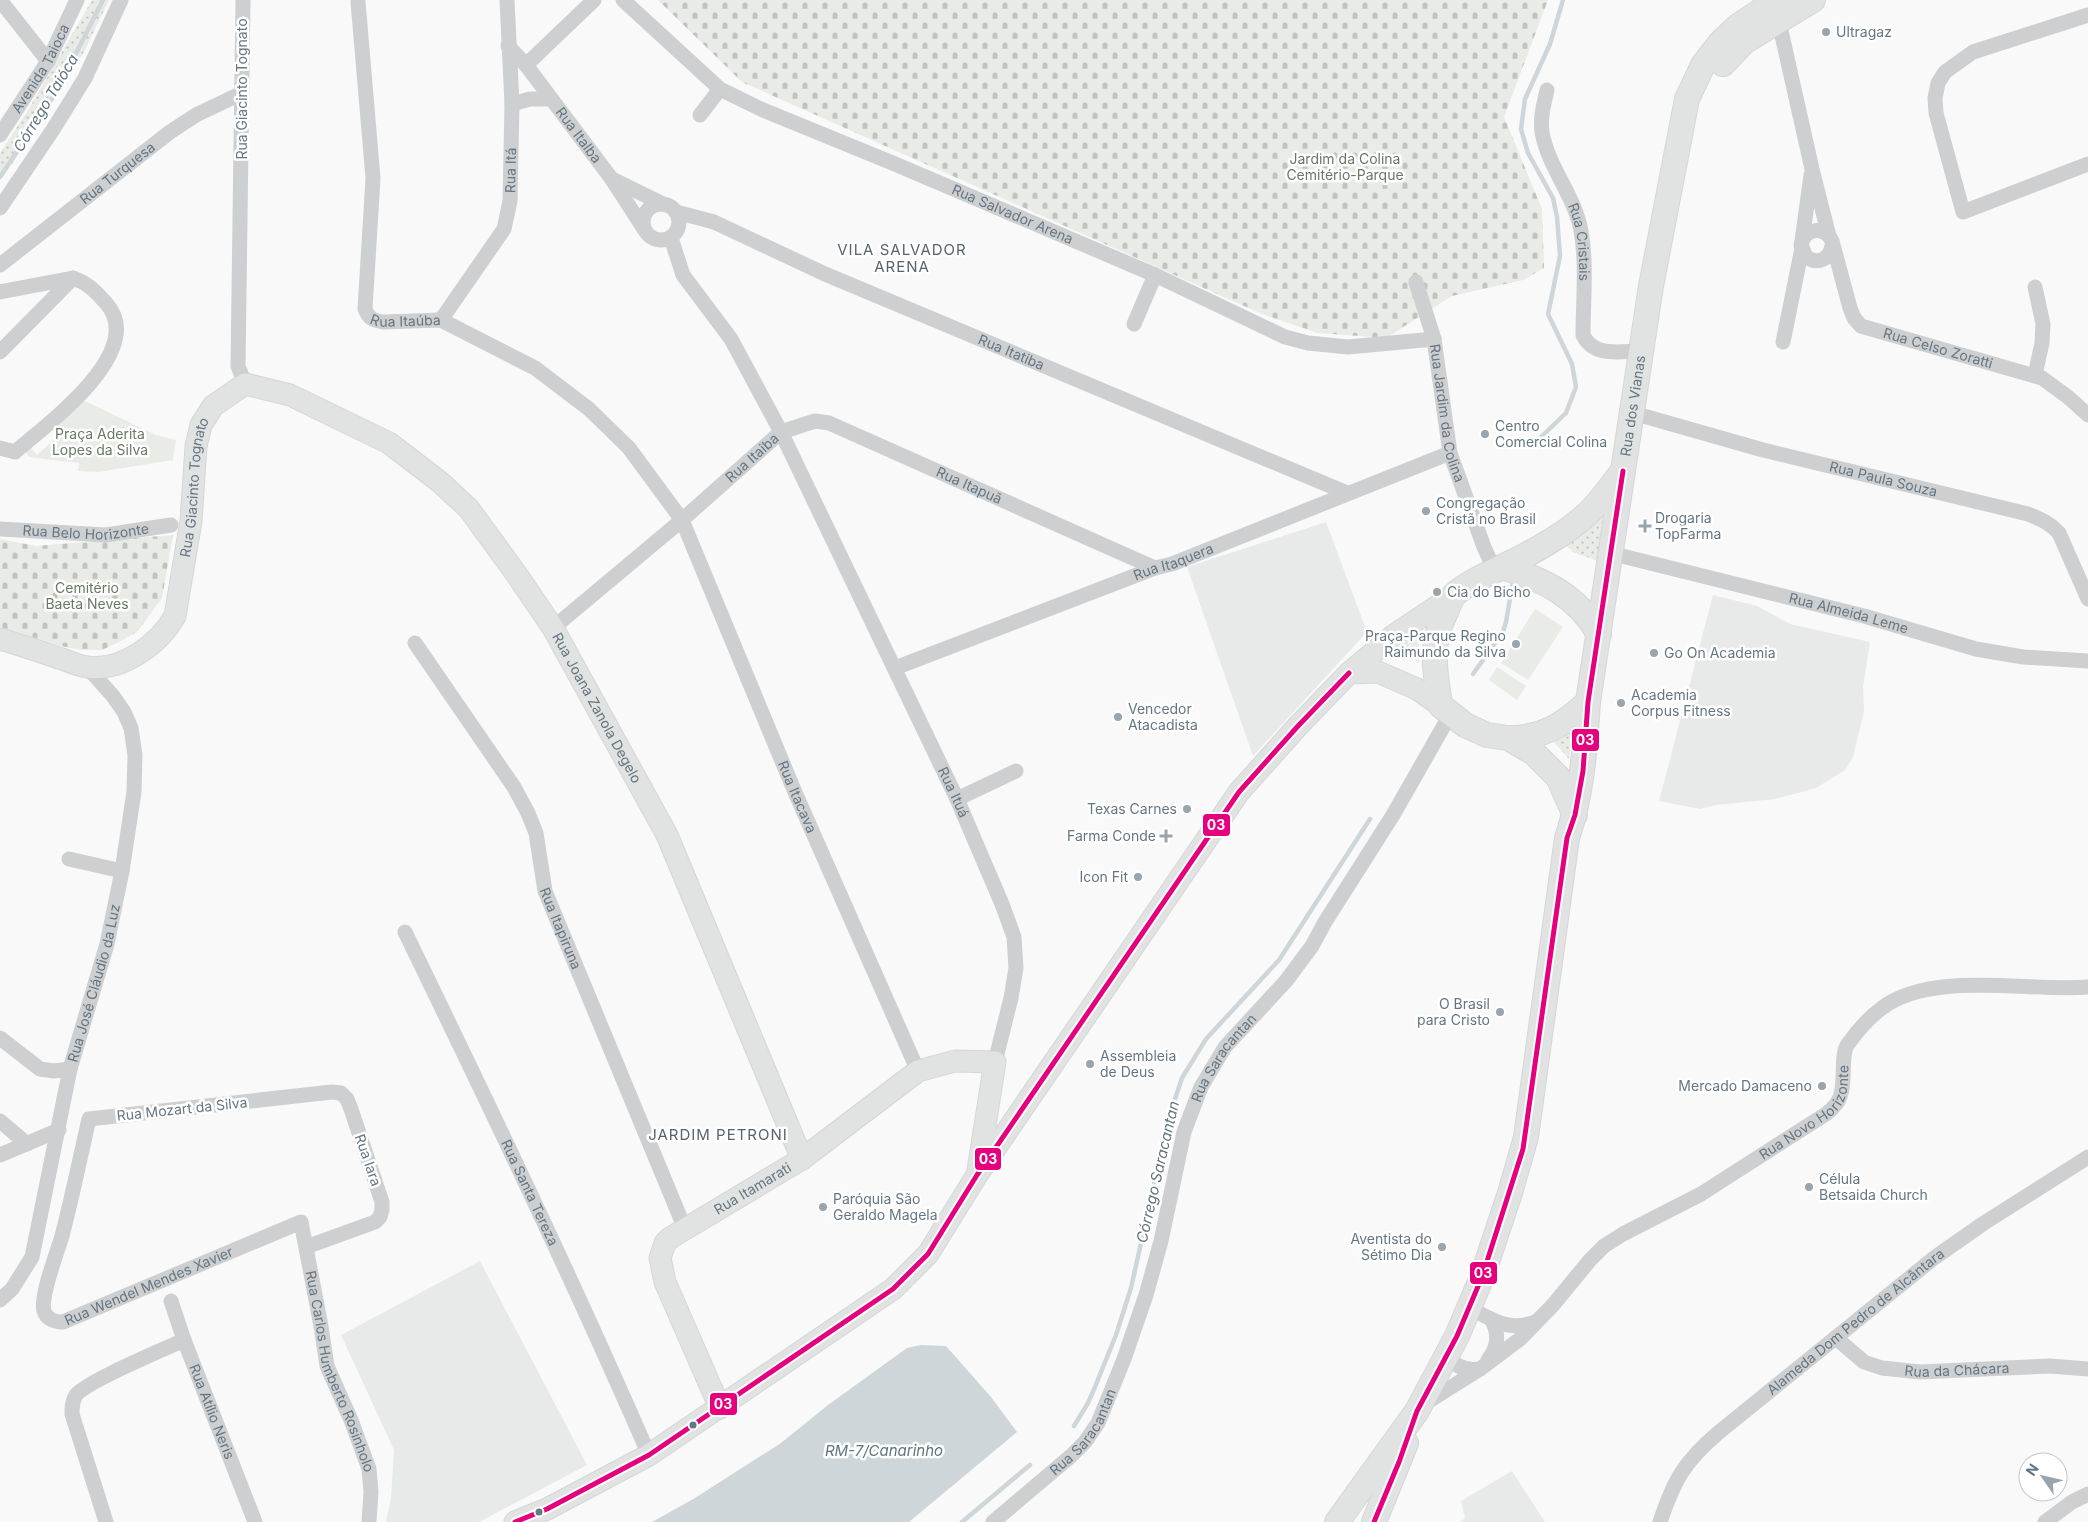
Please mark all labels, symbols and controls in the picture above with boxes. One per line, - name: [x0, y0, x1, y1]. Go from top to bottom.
- street label: Rua Giacinto Tognato: [233, 18, 250, 160]
- street label: Avenida Taioca: [8, 21, 72, 116]
- place label: Ultragaz: [1836, 23, 1892, 40]
- marker: Ultragaz: [1820, 26, 1832, 38]
- water label: Córrego Taióca: [9, 51, 82, 155]
- street label: Rua Italba: [553, 104, 606, 166]
- street label: Rua Turquesa: [76, 138, 158, 207]
- street label: Rua Itá: [501, 147, 519, 193]
- park label: Jardim da Colina Cemitério-Parque: [1286, 150, 1404, 183]
- street label: Rua Salvador Arena: [950, 180, 1076, 247]
- street label: Rua Cristais: [1565, 200, 1593, 281]
- district label: VILA SALVADOR ARENA: [837, 240, 967, 276]
- street label: Rua Itaúba: [368, 310, 441, 330]
- street label: Rua Celso Zoratti: [1881, 324, 1995, 371]
- street label: Rua Itatiba: [976, 330, 1047, 373]
- street label: Rua Jardim da Colina: [1427, 343, 1469, 484]
- street label: Rua dos Vianas: [1616, 354, 1648, 457]
- street label: Rua Giacinto Tognato: [176, 413, 212, 558]
- place label: Centro Comercial Colina: [1495, 417, 1607, 450]
- park label: Praça Aderita Lopes da Silva: [52, 425, 148, 458]
- marker: Centro Comercial Colina: [1479, 428, 1491, 440]
- street label: Rua Itaiba: [722, 429, 782, 485]
- street label: Rua Paula Souza: [1828, 457, 1939, 500]
- street label: Rua Itapuã: [934, 463, 1005, 507]
- place label: Congregação Cristã no Brasil: [1436, 494, 1536, 527]
- marker: Congregação Cristã no Brasil: [1420, 505, 1432, 517]
- place label: Drogaria TopFarma: [1655, 509, 1721, 542]
- street label: Rua Belo Horizonte: [22, 520, 150, 543]
- marker: Drogaria TopFarma: [1639, 520, 1651, 532]
- street label: Rua Itaquera: [1131, 539, 1216, 584]
- park label: Cemitério Baeta Neves: [45, 579, 129, 612]
- place label: Cia do Bicho: [1447, 583, 1531, 600]
- marker: Cia do Bicho: [1431, 586, 1443, 598]
- street label: Rua Almeida Leme: [1787, 589, 1910, 637]
- place label: Praça-Parque Regino Raimundo da Silva: [1365, 627, 1506, 660]
- street label: Rua Joana Zanola Degelo: [549, 629, 646, 786]
- marker: Praça-Parque Regino Raimundo da Silva: [1510, 638, 1522, 650]
- place label: Go On Academia: [1664, 644, 1776, 661]
- marker: Go On Academia: [1648, 647, 1660, 659]
- place label: Academia Corpus Fitness: [1631, 686, 1731, 719]
- marker: Academia Corpus Fitness: [1615, 697, 1627, 709]
- place label: Vencedor Atacadista: [1128, 700, 1198, 733]
- marker: Vencedor Atacadista: [1112, 711, 1124, 723]
- line badge: 03: [1571, 728, 1600, 752]
- text: 03: [1576, 731, 1594, 748]
- street label: Rua Itacava: [775, 758, 821, 835]
- street label: Rua Ituá: [935, 764, 973, 820]
- place label: Texas Carnes: [1087, 800, 1177, 817]
- marker: Texas Carnes: [1181, 803, 1193, 815]
- line badge: 03: [1202, 813, 1231, 837]
- text: 03: [1207, 816, 1225, 833]
- place label: Farma Conde: [1067, 827, 1156, 844]
- marker: Farma Conde: [1160, 830, 1172, 842]
- place label: Icon Fit: [1079, 868, 1128, 885]
- marker: Icon Fit: [1132, 871, 1144, 883]
- street label: Rua Itapiruna: [536, 885, 586, 972]
- street label: Rua José Cláudio da Luz: [63, 902, 123, 1064]
- place label: O Brasil para Cristo: [1417, 995, 1490, 1028]
- marker: O Brasil para Cristo: [1494, 1006, 1506, 1018]
- street label: Rua Saracantan: [1187, 1010, 1259, 1104]
- place label: Assembleia de Deus: [1100, 1047, 1176, 1080]
- marker: Assembleia de Deus: [1084, 1058, 1096, 1070]
- street label: Rua Novo Horizonte: [1756, 1065, 1851, 1163]
- place label: Mercado Damaceno: [1678, 1077, 1812, 1094]
- marker: Mercado Damaceno: [1816, 1080, 1828, 1092]
- street label: Rua Mozart da Silva: [116, 1093, 248, 1124]
- water label: Córrego Saracantan: [1132, 1099, 1183, 1245]
- district label: JARDIM PETRONI: [648, 1125, 788, 1144]
- street label: Rua Iara: [352, 1132, 385, 1188]
- street label: Rua Santa Tereza: [498, 1137, 562, 1248]
- line badge: 03: [974, 1147, 1002, 1171]
- text: 03: [979, 1150, 997, 1167]
- street label: Rua Itamarati: [711, 1159, 794, 1218]
- place label: Célula Betsaida Church: [1819, 1170, 1928, 1203]
- marker: Célula Betsaida Church: [1803, 1181, 1815, 1193]
- place label: Paróquia São Geraldo Magela: [833, 1190, 938, 1223]
- marker: Paróquia São Geraldo Magela: [817, 1201, 829, 1213]
- place label: Aventista do Sétimo Dia: [1350, 1230, 1432, 1263]
- marker: Aventista do Sétimo Dia: [1436, 1241, 1448, 1253]
- street label: Rua Wendel Mendes Xavier: [62, 1243, 235, 1328]
- street label: Alameda Dom Pedro de Alcântara: [1763, 1245, 1947, 1398]
- line badge: 03: [1469, 1261, 1498, 1285]
- text: 03: [1474, 1264, 1492, 1281]
- street label: Rua Carlos Humberto Rosinholo: [303, 1269, 378, 1474]
- street label: Rua da Chácara: [1904, 1359, 2010, 1380]
- street label: Rua Atílio Neris: [186, 1361, 239, 1461]
- street label: Rua Saracantan: [1046, 1386, 1119, 1478]
- line badge: 03: [709, 1392, 738, 1416]
- text: 03: [714, 1395, 732, 1412]
- unlabelled marker: [688, 1420, 698, 1430]
- water label: RM-7/Canarinho: [825, 1441, 943, 1460]
- north arrow: [2018, 1452, 2068, 1502]
- text: N: [2022, 1460, 2042, 1479]
- unlabelled marker: [534, 1507, 544, 1517]

